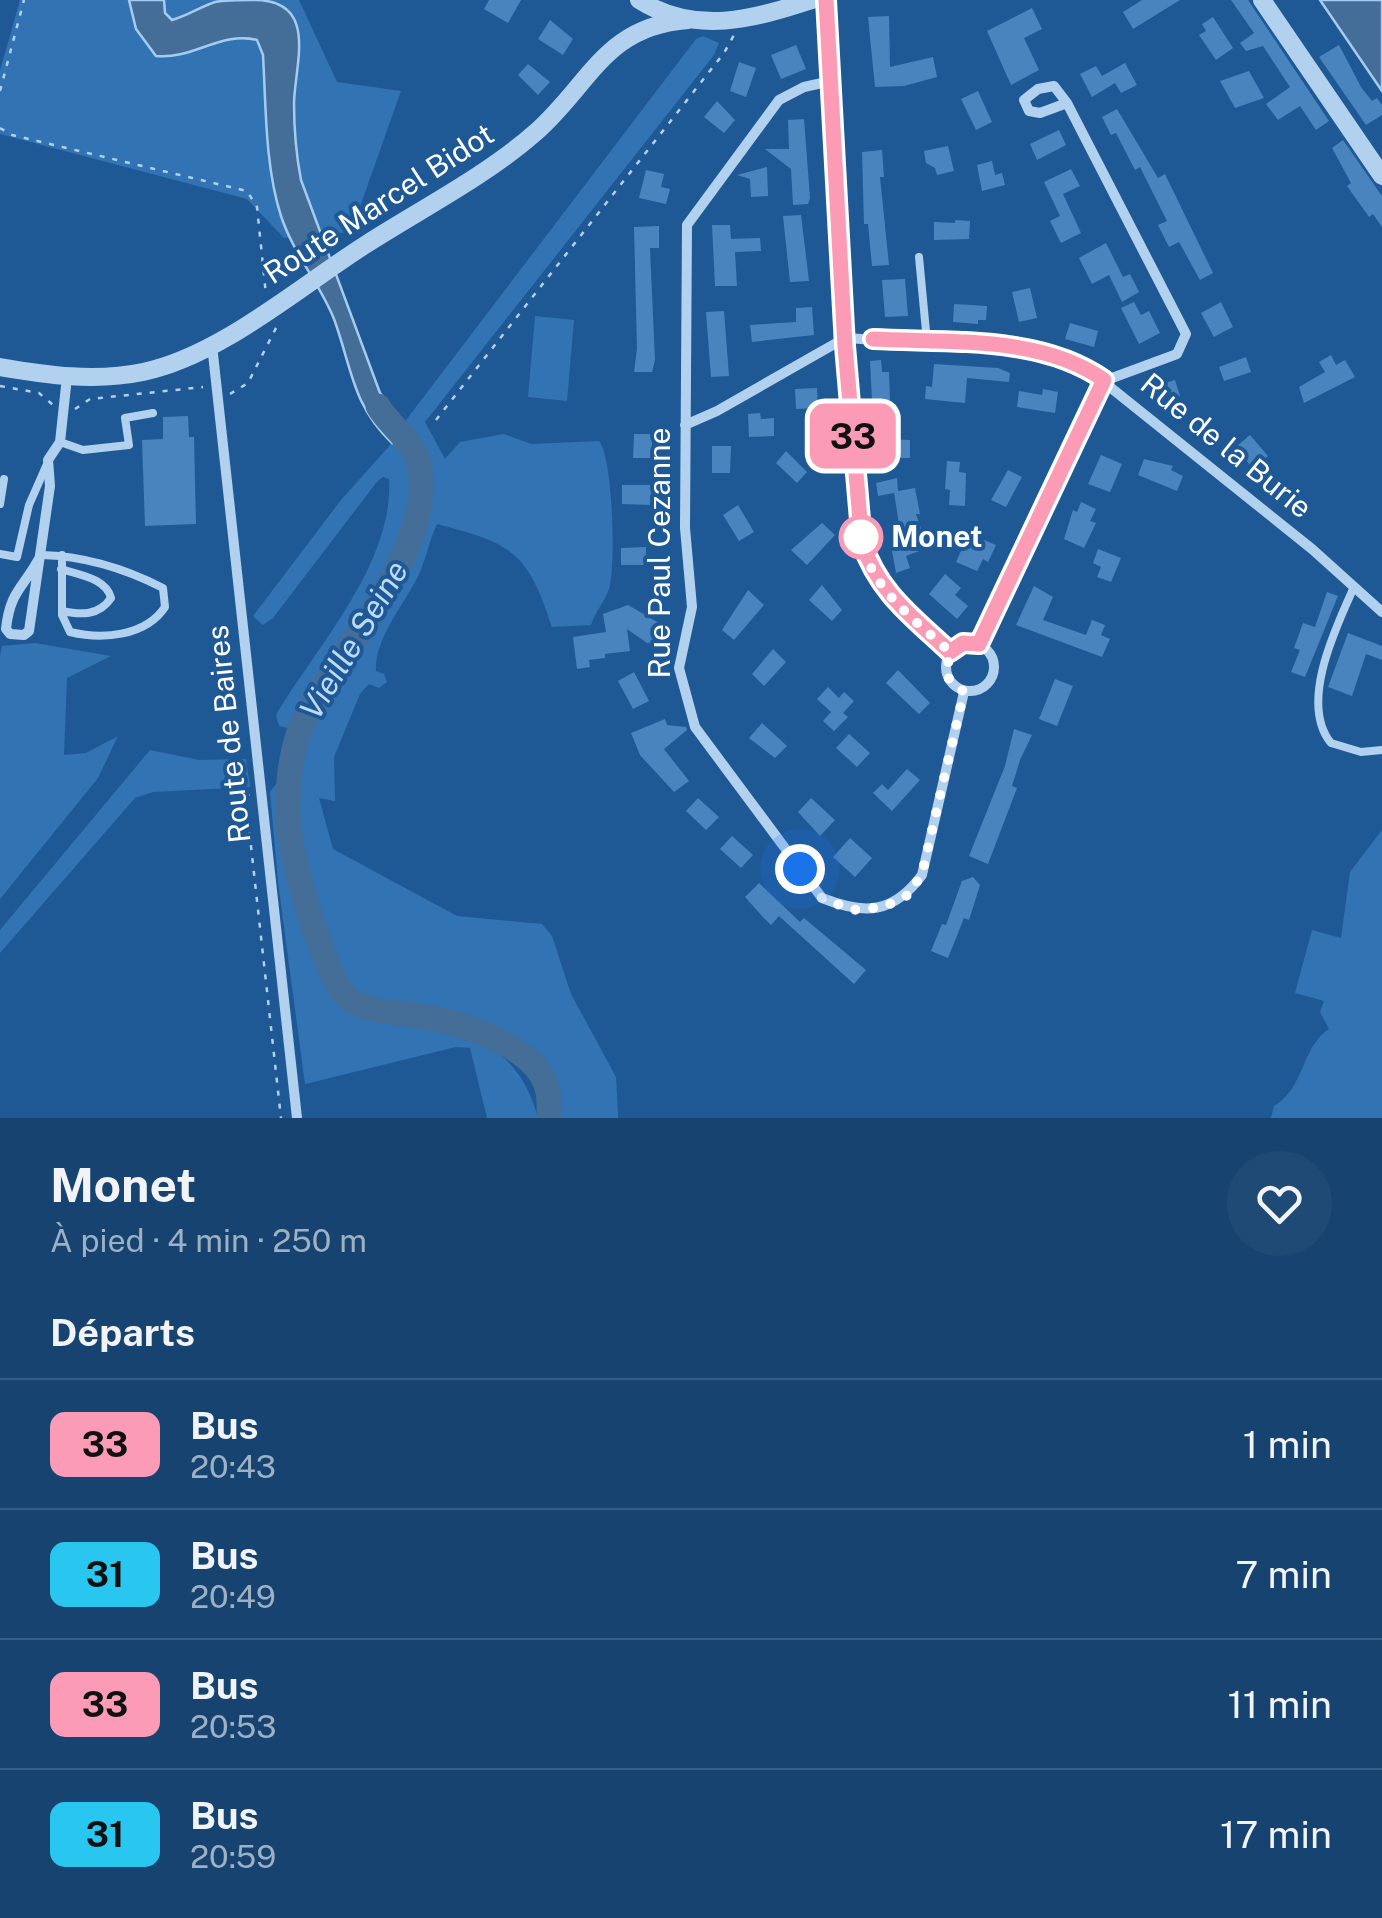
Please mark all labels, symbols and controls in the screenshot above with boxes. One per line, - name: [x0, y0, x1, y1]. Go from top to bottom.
- street label: Route Marcel Bidot: [257, 115, 500, 291]
- street label: Rue de la Burie: [1134, 365, 1319, 525]
- line badge: 33: [808, 404, 898, 468]
- text: 33: [830, 416, 876, 457]
- street label: Rue Paul Cezanne: [641, 428, 677, 678]
- marker: Monet: [840, 516, 882, 558]
- place label: Monet: [891, 518, 982, 554]
- water label: Vieille Seine: [292, 554, 415, 726]
- street label: Route de Baires: [199, 623, 257, 845]
- your location: [775, 844, 825, 894]
- button: heart: [1227, 1151, 1332, 1256]
- text: Monet: [50, 1156, 196, 1213]
- text: À pied · 4 min · 250 m: [50, 1222, 367, 1259]
- text: Départs: [50, 1310, 195, 1355]
- text: Bus: [190, 1403, 259, 1448]
- text: 1 min: [1243, 1422, 1332, 1467]
- text: 33: [82, 1424, 128, 1465]
- text: 20:43: [190, 1448, 276, 1485]
- text: Bus: [190, 1533, 259, 1578]
- text: 7 min: [1235, 1552, 1332, 1597]
- text: 31: [86, 1554, 124, 1595]
- text: 20:49: [190, 1578, 276, 1615]
- text: Bus: [190, 1663, 259, 1708]
- text: 11 min: [1227, 1682, 1332, 1727]
- text: 33: [82, 1684, 128, 1725]
- text: 20:53: [190, 1708, 277, 1745]
- text: Bus: [190, 1793, 259, 1838]
- text: 17 min: [1220, 1812, 1332, 1857]
- text: 31: [86, 1814, 124, 1855]
- text: 20:59: [190, 1838, 276, 1875]

